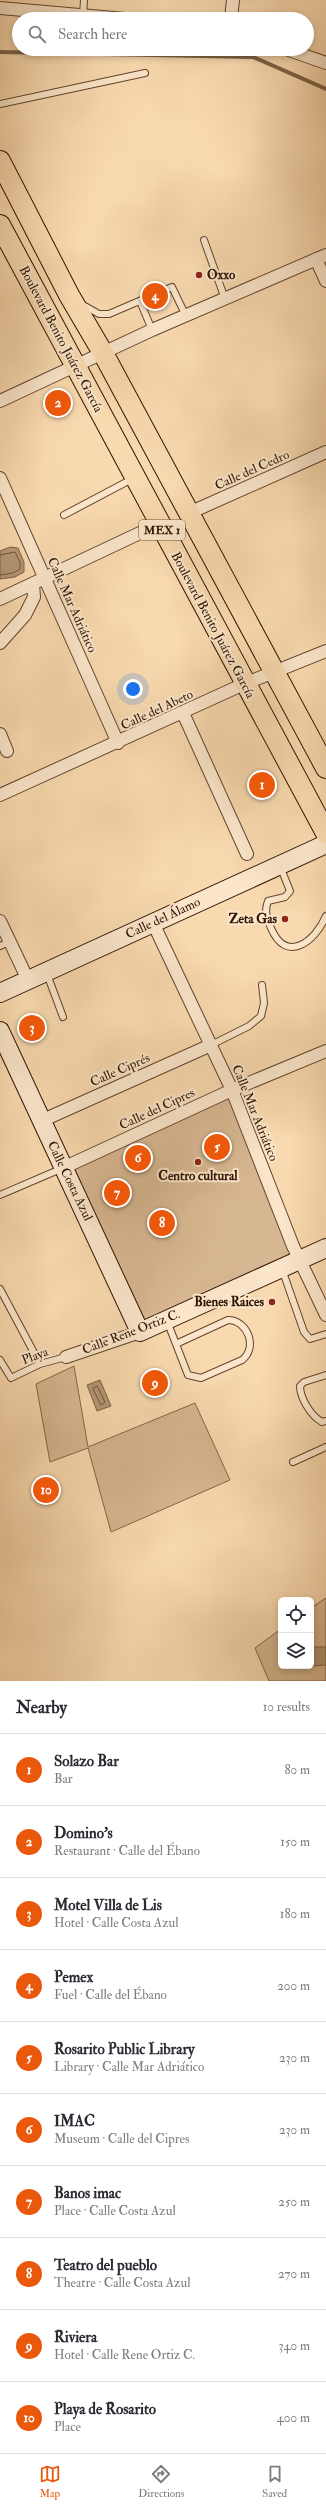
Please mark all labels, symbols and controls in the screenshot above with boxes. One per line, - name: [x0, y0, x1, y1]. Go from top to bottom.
- search box: [12, 12, 314, 56]
- icon: search: [26, 23, 48, 45]
- text: Search here: [58, 25, 127, 44]
- street label: Boulevard Benito Juárez García: [16, 263, 107, 416]
- place label: Oxxo: [207, 267, 236, 283]
- marker: Oxxo: [194, 270, 204, 280]
- pin: 4: [142, 281, 168, 311]
- pin: 2: [45, 388, 71, 418]
- street label: Calle del Cedro: [212, 446, 292, 494]
- road number: MEX 1: [139, 520, 185, 540]
- street label: Boulevard Benito Juárez García: [168, 549, 259, 702]
- street label: Calle Mar Adriático: [44, 555, 100, 655]
- your location: [123, 679, 143, 699]
- street label: Calle del Abeto: [118, 686, 196, 734]
- pin: 1: [249, 770, 275, 800]
- street label: Calle del Álamo: [123, 893, 203, 942]
- place label: Zeta Gas: [229, 911, 278, 927]
- marker: Zeta Gas: [280, 914, 290, 924]
- pin: 3: [19, 1013, 45, 1043]
- street label: Calle Ciprés: [88, 1050, 153, 1091]
- street label: Calle Mar Adriático: [228, 1063, 282, 1163]
- street label: Calle del Cipres: [117, 1084, 198, 1134]
- pin: 5: [204, 1132, 230, 1162]
- street label: Calle Costa Azul: [44, 1139, 96, 1224]
- pin: 6: [125, 1143, 151, 1173]
- marker: Centro cultural: [193, 1157, 203, 1167]
- place label: Centro cultural: [158, 1168, 238, 1184]
- pin: 7: [104, 1178, 130, 1208]
- pin: 8: [149, 1208, 175, 1238]
- place label: Bienes Raices: [194, 1294, 265, 1310]
- marker: Bienes Raices: [267, 1297, 277, 1307]
- street label: Calle Rene Ortiz C.: [80, 1306, 182, 1358]
- street label: Playa: [19, 1343, 52, 1369]
- pin: 9: [142, 1368, 168, 1398]
- pin: 10: [33, 1475, 59, 1505]
- map controls: [278, 1597, 314, 1669]
- button: locate: [278, 1597, 314, 1633]
- button: layers: [278, 1633, 314, 1669]
- text: Nearby: [16, 1697, 67, 1718]
- text: 10 results: [263, 1699, 310, 1715]
- text: Solazo Bar: [54, 1752, 119, 1771]
- text: 1: [27, 1762, 31, 1778]
- text: 80 m: [284, 1762, 310, 1778]
- text: Bar: [54, 1771, 73, 1787]
- text: Domino's: [54, 1824, 113, 1843]
- text: 2: [26, 1834, 32, 1850]
- text: 150 m: [280, 1834, 310, 1850]
- text: Restaurant · Calle del Ébano: [54, 1843, 200, 1859]
- text: Motel Villa de Lis: [54, 1896, 162, 1915]
- text: 3: [27, 1906, 32, 1922]
- text: 180 m: [280, 1906, 310, 1922]
- text: Hotel · Calle Costa Azul: [54, 1915, 178, 1931]
- text: Pemex: [54, 1968, 93, 1987]
- text: 4: [25, 1978, 33, 1994]
- text: 200 m: [277, 1978, 310, 1994]
- text: Fuel · Calle del Ébano: [54, 1987, 167, 2003]
- text: Rosarito Public Library: [54, 2040, 195, 2059]
- text: 5: [26, 2050, 32, 2066]
- text: 230 m: [279, 2050, 310, 2066]
- text: Library · Calle Mar Adriático: [54, 2059, 204, 2075]
- text: IMAC: [54, 2112, 95, 2131]
- text: 6: [26, 2122, 32, 2138]
- text: 230 m: [279, 2122, 310, 2138]
- text: Museum · Calle del Cipres: [54, 2131, 189, 2147]
- text: Banos imac: [54, 2184, 121, 2203]
- text: 7: [26, 2194, 32, 2210]
- text: 250 m: [278, 2194, 310, 2210]
- text: Place · Calle Costa Azul: [54, 2203, 176, 2219]
- text: Teatro del pueblo: [54, 2256, 157, 2275]
- text: 8: [26, 2266, 32, 2282]
- text: 270 m: [278, 2266, 310, 2282]
- text: Theatre · Calle Costa Azul: [54, 2275, 190, 2291]
- text: Riviera: [54, 2328, 97, 2347]
- text: 9: [26, 2338, 32, 2354]
- text: 340 m: [279, 2338, 310, 2354]
- text: Hotel · Calle Rene Ortiz C.: [54, 2347, 195, 2363]
- text: Playa de Rosarito: [54, 2400, 156, 2419]
- text: 10: [23, 2410, 35, 2426]
- text: 400 m: [277, 2410, 310, 2426]
- text: Place: [54, 2419, 81, 2435]
- tab: Map: [39, 2463, 61, 2500]
- tab: Directions: [138, 2463, 185, 2500]
- tab: Saved: [262, 2463, 287, 2500]

